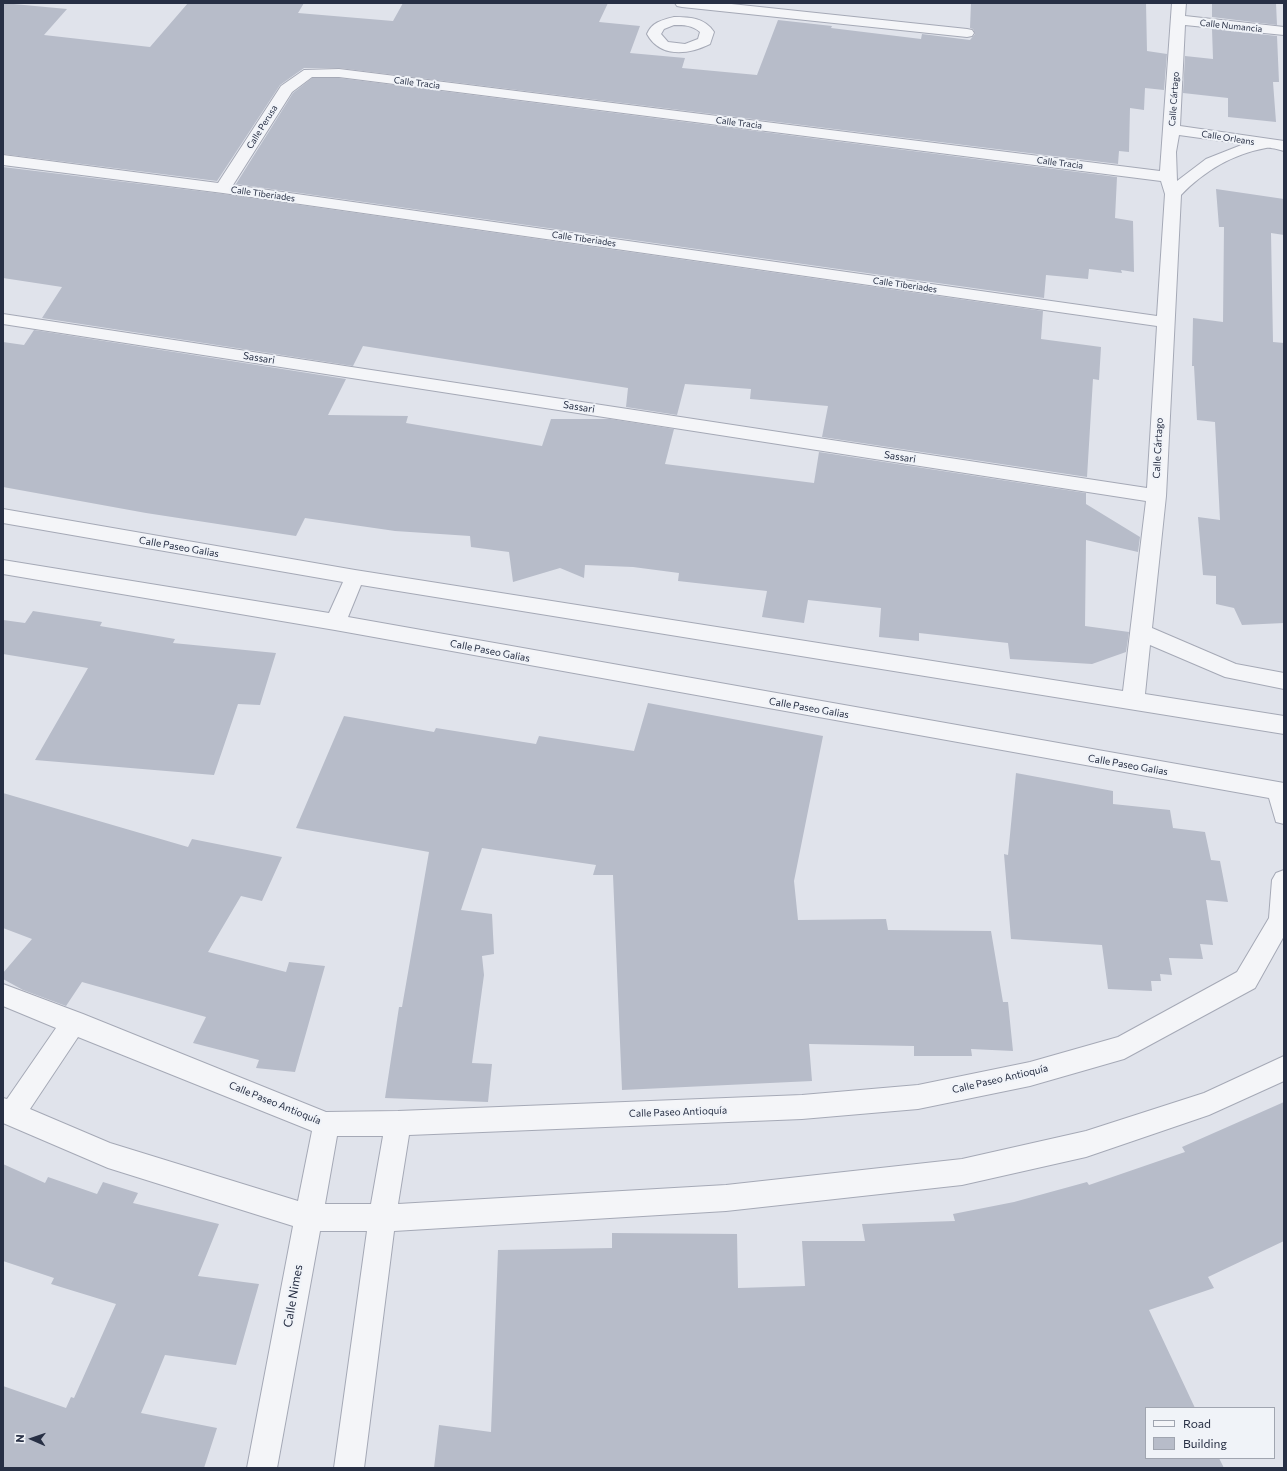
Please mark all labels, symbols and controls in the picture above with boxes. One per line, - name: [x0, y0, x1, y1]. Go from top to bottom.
- street label: Calle Numancia: [1199, 17, 1263, 35]
- street label: Calle Cártago: [1167, 71, 1181, 127]
- street label: Calle Tracia: [393, 75, 441, 91]
- street label: Calle Perusa: [244, 103, 280, 151]
- street label: Calle Tracia: [715, 115, 763, 131]
- street label: Calle Orleans: [1201, 128, 1255, 148]
- street label: Calle Tracia: [1036, 155, 1084, 171]
- street label: Calle Tiberiades: [230, 184, 296, 204]
- street label: Calle Tiberiades: [551, 229, 617, 249]
- street label: Calle Tiberiades: [872, 275, 938, 295]
- street label: Sassari: [242, 350, 276, 366]
- street label: Sassari: [562, 399, 596, 415]
- street label: Calle Cártago: [1150, 417, 1166, 479]
- street label: Sassari: [883, 449, 917, 465]
- street label: Calle Paseo Galias: [138, 534, 220, 560]
- street label: Calle Paseo Galias: [449, 637, 531, 665]
- street label: Calle Paseo Galias: [768, 695, 850, 721]
- street label: Calle Paseo Galias: [1087, 752, 1169, 778]
- street label: Calle Paseo Antioquía: [951, 1062, 1049, 1096]
- street label: Calle Paseo Antioquía: [227, 1079, 323, 1127]
- street label: Calle Paseo Antioquía: [629, 1104, 727, 1120]
- street label: Calle Nimes: [280, 1263, 306, 1329]
- legend: [1145, 1407, 1275, 1459]
- text: Road: [1183, 1416, 1211, 1430]
- north arrow: [12, 1419, 52, 1459]
- text: N: [13, 1434, 26, 1443]
- text: Building: [1183, 1436, 1227, 1450]

